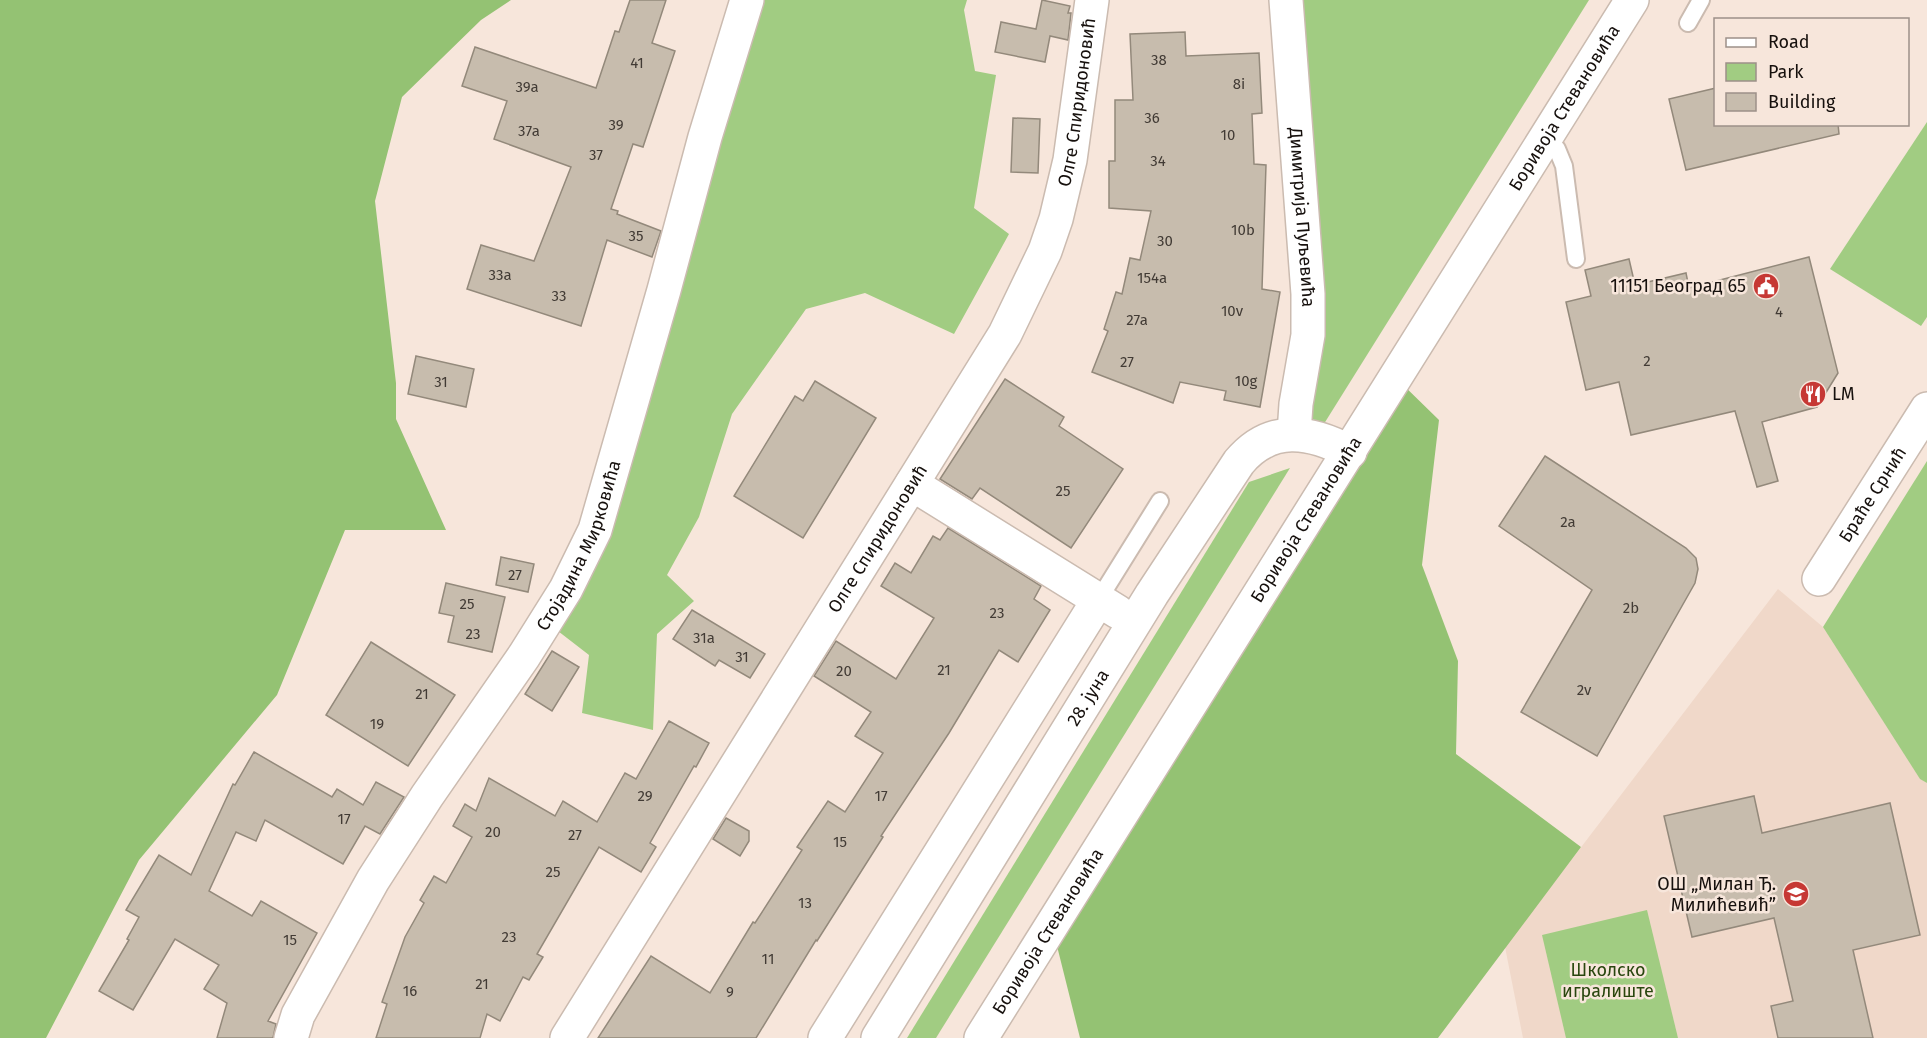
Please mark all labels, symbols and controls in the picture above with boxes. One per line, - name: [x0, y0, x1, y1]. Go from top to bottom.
- street label: Олге Спиридоновић: [1053, 16, 1100, 189]
- legend: [1714, 18, 1909, 126]
- street label: Боривоја Стевановића: [1504, 21, 1625, 195]
- text: Road: [1768, 31, 1810, 53]
- house number: 38: [1151, 51, 1167, 69]
- house number: 41: [630, 54, 644, 72]
- text: Park: [1768, 61, 1804, 83]
- house number: 8i: [1233, 75, 1245, 93]
- house number: 39a: [515, 78, 539, 96]
- text: Building: [1768, 91, 1836, 113]
- house number: 36: [1144, 109, 1160, 127]
- house number: 39: [608, 116, 624, 134]
- house number: 37a: [518, 122, 540, 140]
- house number: 10: [1221, 126, 1235, 144]
- street label: Димитрија Пуљевића: [1284, 126, 1319, 307]
- house number: 37: [589, 146, 603, 164]
- house number: 34: [1150, 152, 1166, 170]
- house number: 10b: [1231, 221, 1255, 239]
- house number: 35: [628, 227, 644, 245]
- house number: 30: [1157, 232, 1173, 250]
- house number: 33a: [488, 266, 512, 284]
- house number: 154a: [1137, 269, 1167, 287]
- public building icon: 11151 Београд 65: [1751, 271, 1781, 301]
- place label: 11151 Београд 65: [1610, 275, 1746, 297]
- house number: 33: [552, 287, 566, 305]
- house number: 10v: [1221, 302, 1244, 320]
- house number: 4: [1775, 303, 1783, 321]
- house number: 27a: [1126, 311, 1148, 329]
- house number: 2: [1643, 352, 1651, 370]
- house number: 27: [1120, 353, 1134, 371]
- house number: 10g: [1235, 372, 1258, 390]
- house number: 31: [434, 373, 448, 391]
- restaurant icon: LM: [1798, 379, 1828, 409]
- place label: LM: [1832, 383, 1855, 405]
- street label: Боривоја Стевановића: [1246, 432, 1366, 607]
- street label: Браће Срнић: [1834, 443, 1911, 546]
- street label: Стојадина Мирковића: [532, 458, 625, 635]
- street label: Олге Спиридоновић: [823, 460, 932, 617]
- house number: 25: [1056, 482, 1070, 500]
- house number: 2a: [1560, 513, 1576, 531]
- house number: 27: [508, 566, 522, 584]
- house number: 25: [460, 595, 474, 613]
- house number: 2b: [1623, 599, 1639, 617]
- house number: 23: [990, 604, 1004, 622]
- house number: 23: [466, 625, 480, 643]
- house number: 31a: [693, 629, 715, 647]
- house number: 31: [735, 648, 749, 666]
- house number: 21: [937, 661, 951, 679]
- house number: 20: [836, 662, 852, 680]
- street label: 28. јуна: [1062, 665, 1114, 730]
- house number: 2v: [1577, 681, 1592, 699]
- house number: 21: [415, 685, 429, 703]
- house number: 19: [370, 715, 384, 733]
- house number: 29: [637, 787, 653, 805]
- house number: 17: [874, 787, 888, 805]
- house number: 17: [337, 810, 351, 828]
- house number: 20: [485, 823, 501, 841]
- house number: 27: [568, 826, 582, 844]
- house number: 15: [833, 833, 847, 851]
- street label: Боривоја Стевановића: [988, 844, 1108, 1018]
- house number: 25: [546, 863, 560, 881]
- place label: ОШ „Милан Ђ. Милићевић”: [1657, 873, 1776, 916]
- school or university icon: ОШ „Милан Ђ. Милићевић”: [1781, 879, 1811, 909]
- house number: 13: [798, 894, 812, 912]
- house number: 23: [502, 928, 516, 946]
- house number: 15: [283, 931, 297, 949]
- house number: 11: [762, 950, 774, 968]
- park label: Школско игралиште: [1562, 959, 1654, 1002]
- house number: 21: [475, 975, 489, 993]
- house number: 16: [403, 982, 417, 1000]
- house number: 9: [726, 983, 734, 1001]

